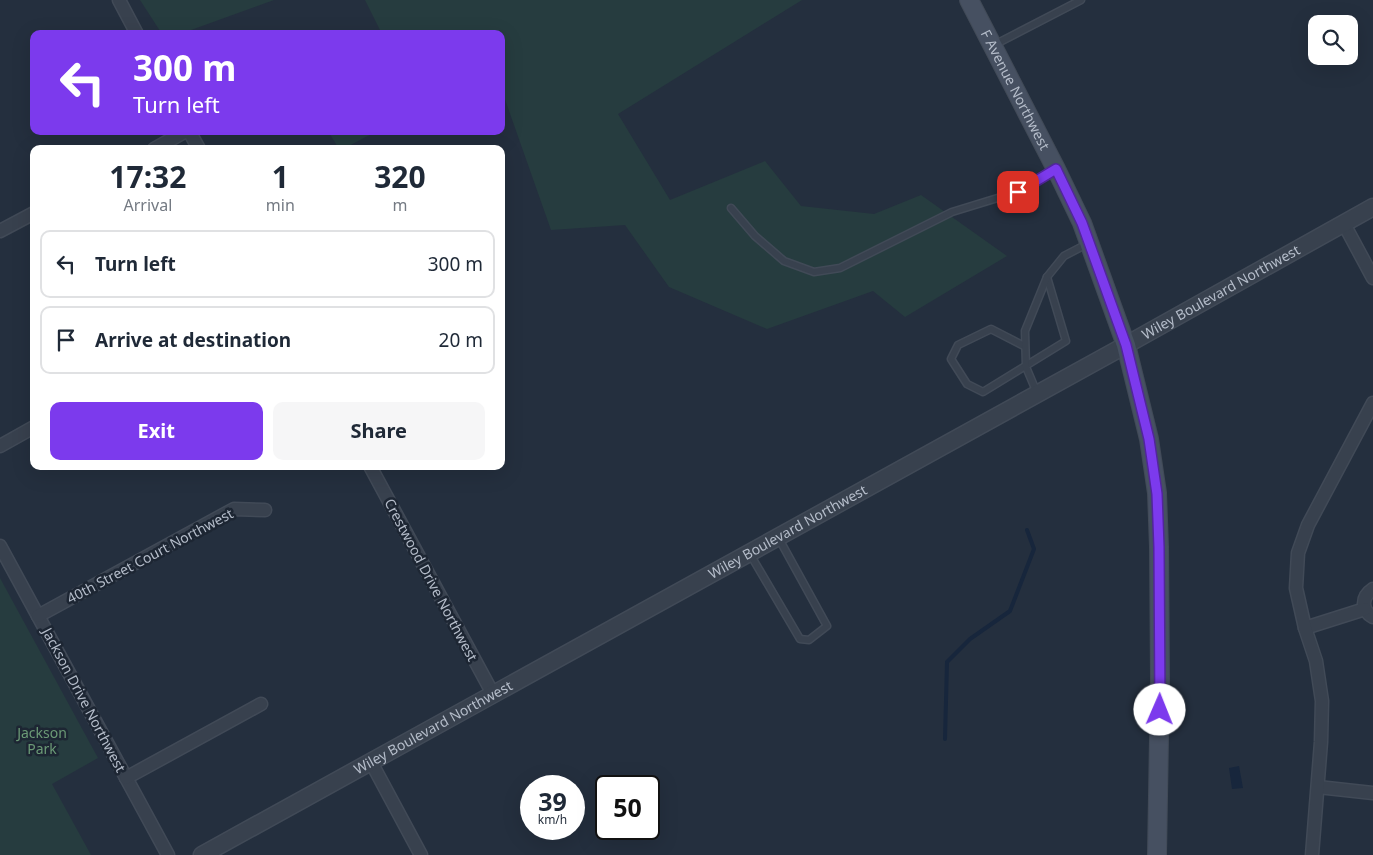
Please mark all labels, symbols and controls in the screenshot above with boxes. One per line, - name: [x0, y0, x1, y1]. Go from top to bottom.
- map controls: [1308, 15, 1358, 65]
- button: search: [1308, 15, 1358, 65]
- street label: F Avenue Northwest: [977, 26, 1055, 153]
- text: 300 m: [133, 44, 236, 91]
- icon: left: [50, 50, 115, 115]
- text: Turn left: [133, 89, 220, 119]
- text: 17:32: [109, 156, 186, 197]
- text: 1: [272, 156, 289, 197]
- text: 320: [374, 156, 426, 197]
- pin: [997, 171, 1039, 213]
- icon: arrive: [1004, 178, 1032, 206]
- text: Arrival: [123, 194, 172, 216]
- text: min: [266, 194, 295, 216]
- text: m: [392, 194, 407, 216]
- street label: Wiley Boulevard Northwest: [1138, 240, 1303, 343]
- icon: left: [52, 250, 80, 278]
- text: Turn left: [95, 251, 176, 277]
- text: 300 m: [428, 251, 483, 277]
- icon: arrive: [52, 326, 80, 354]
- text: Arrive at destination: [95, 327, 291, 353]
- text: 20 m: [439, 327, 483, 353]
- button: Exit: [50, 402, 263, 460]
- button: Share: [273, 402, 485, 460]
- street label: Wiley Boulevard Northwest: [705, 480, 870, 583]
- street label: Crestwood Drive Northwest: [380, 495, 482, 664]
- street label: 40th Street Court Northwest: [63, 504, 236, 608]
- street label: Jackson Drive Northwest: [37, 623, 131, 775]
- street label: Wiley Boulevard Northwest: [350, 676, 516, 778]
- position arrow: [1133, 683, 1185, 735]
- park label: Jackson Park: [15, 723, 67, 758]
- speed limit sign: 50: [595, 775, 660, 840]
- text: 39: [538, 784, 567, 818]
- text: km/h: [538, 811, 567, 828]

